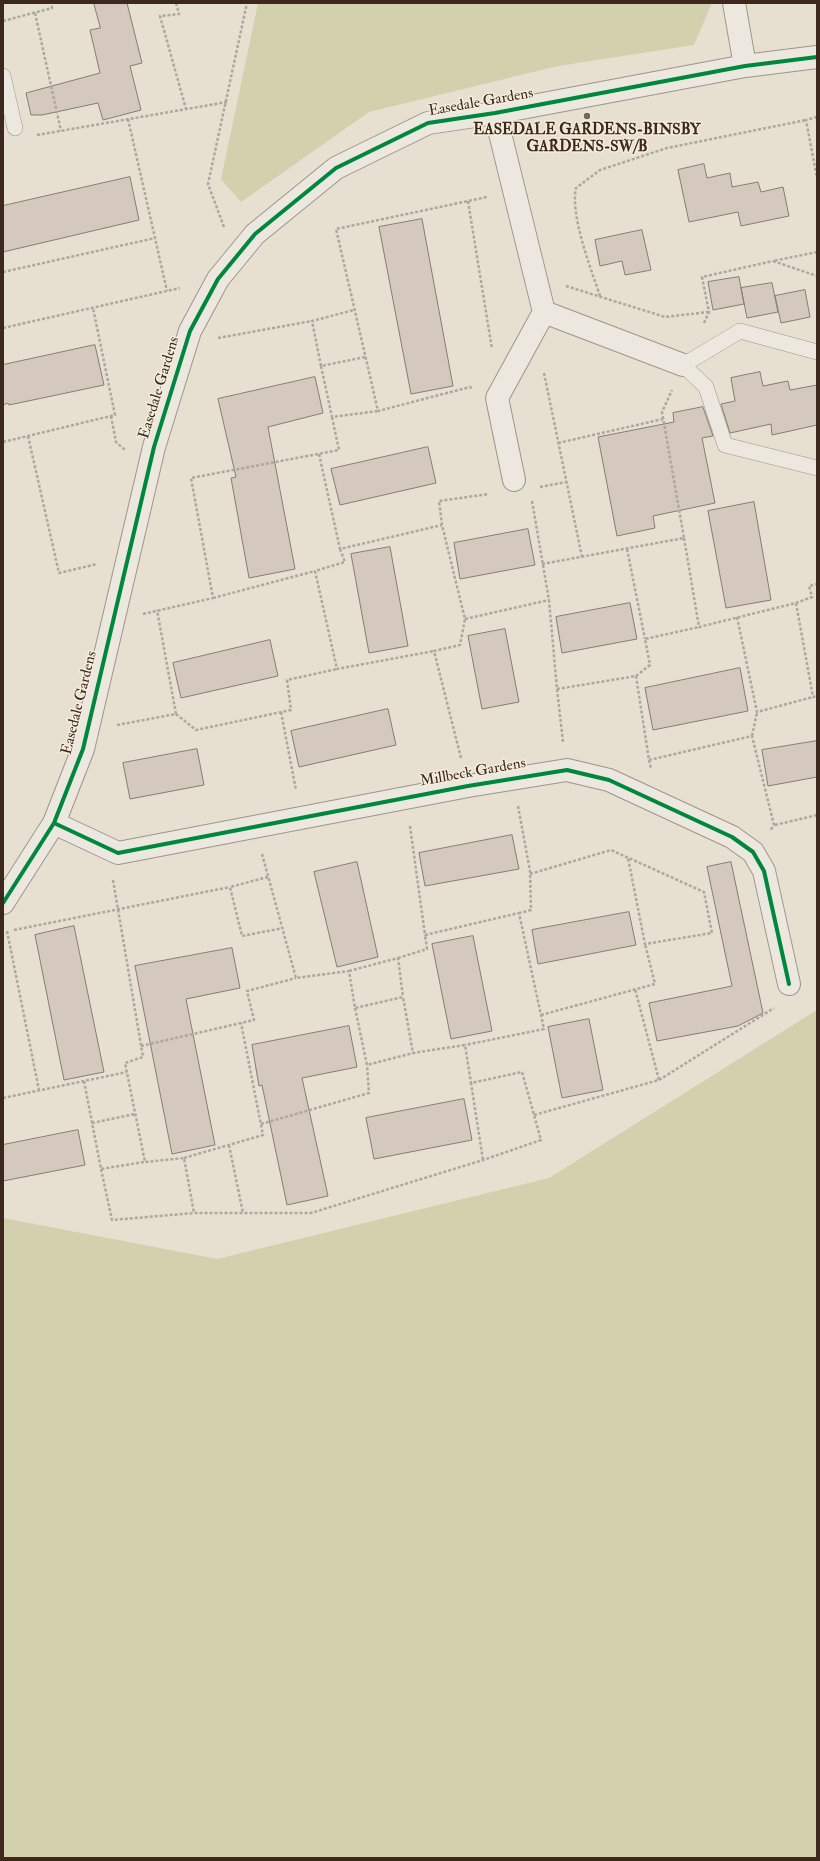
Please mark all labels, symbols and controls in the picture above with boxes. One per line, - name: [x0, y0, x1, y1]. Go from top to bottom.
- street label: Easedale Gardens: [427, 85, 535, 121]
- marker: EASEDALE GARDENS-BINSBY GARDENS-SW/B: [582, 111, 592, 121]
- place label: EASEDALE GARDENS-BINSBY GARDENS-SW/B: [473, 122, 701, 157]
- street label: Easedale Gardens: [136, 335, 184, 441]
- street label: Easedale Gardens: [58, 649, 102, 757]
- street label: Millbeck Gardens: [419, 755, 527, 791]

